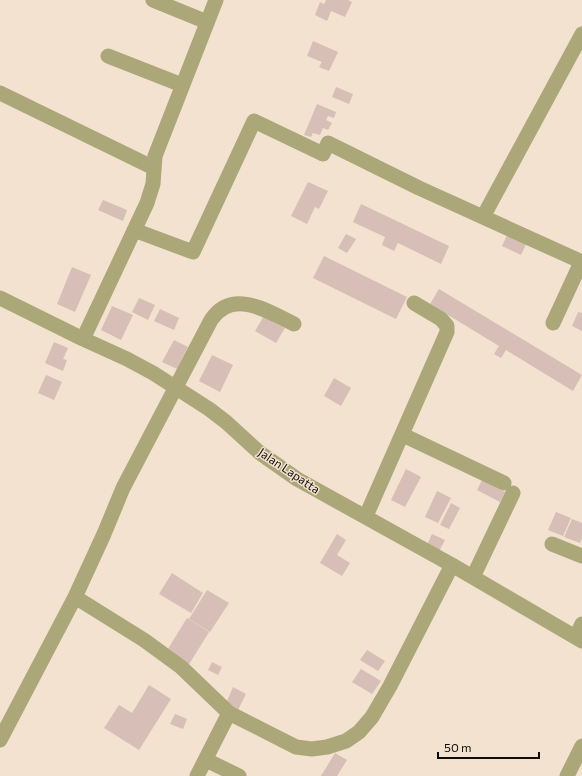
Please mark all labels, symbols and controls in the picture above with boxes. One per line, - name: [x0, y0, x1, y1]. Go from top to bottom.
- street label: Jalan Lapatta: [256, 445, 323, 497]
- scale bar: [438, 734, 539, 760]
- text: 50 m: [444, 740, 472, 754]

